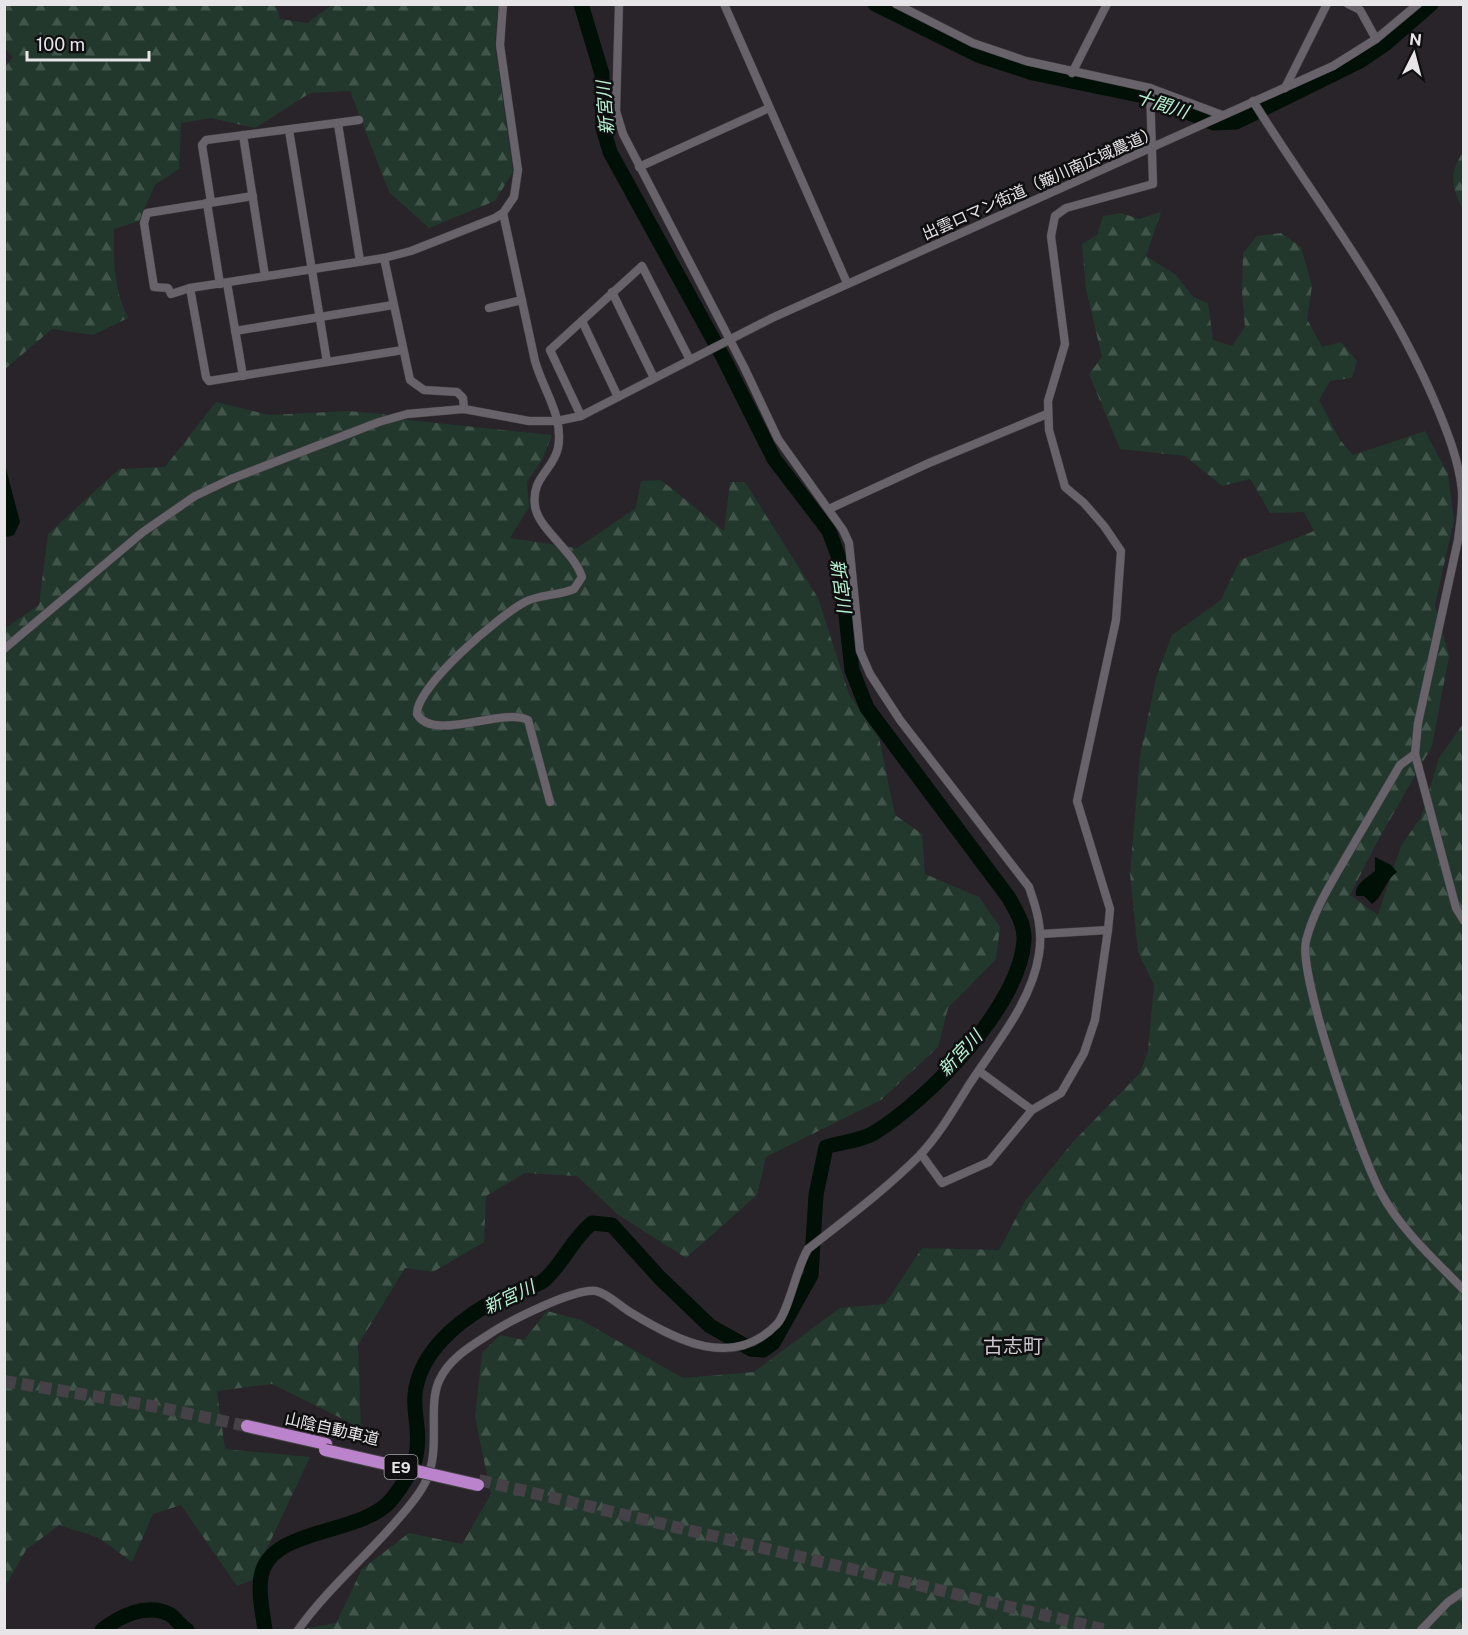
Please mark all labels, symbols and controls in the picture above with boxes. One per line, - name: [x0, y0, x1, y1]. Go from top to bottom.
- scale bar: [27, 24, 148, 62]
- north arrow: [1384, 24, 1444, 84]
- text: N: [1408, 29, 1423, 50]
- text: 100 m: [36, 34, 85, 55]
- water label: 新宮川: [593, 78, 617, 136]
- water label: 十間川: [1133, 86, 1193, 123]
- street label: 出雲ロマン街道（簸川南広域農道）: [919, 122, 1161, 244]
- water label: 新宮川: [827, 558, 855, 616]
- water label: 新宮川: [934, 1025, 987, 1080]
- water label: 新宮川: [480, 1275, 540, 1318]
- district label: 古志町: [983, 1334, 1043, 1358]
- street label: 山陰自動車道: [283, 1409, 381, 1449]
- road number: E9: [384, 1455, 418, 1479]

